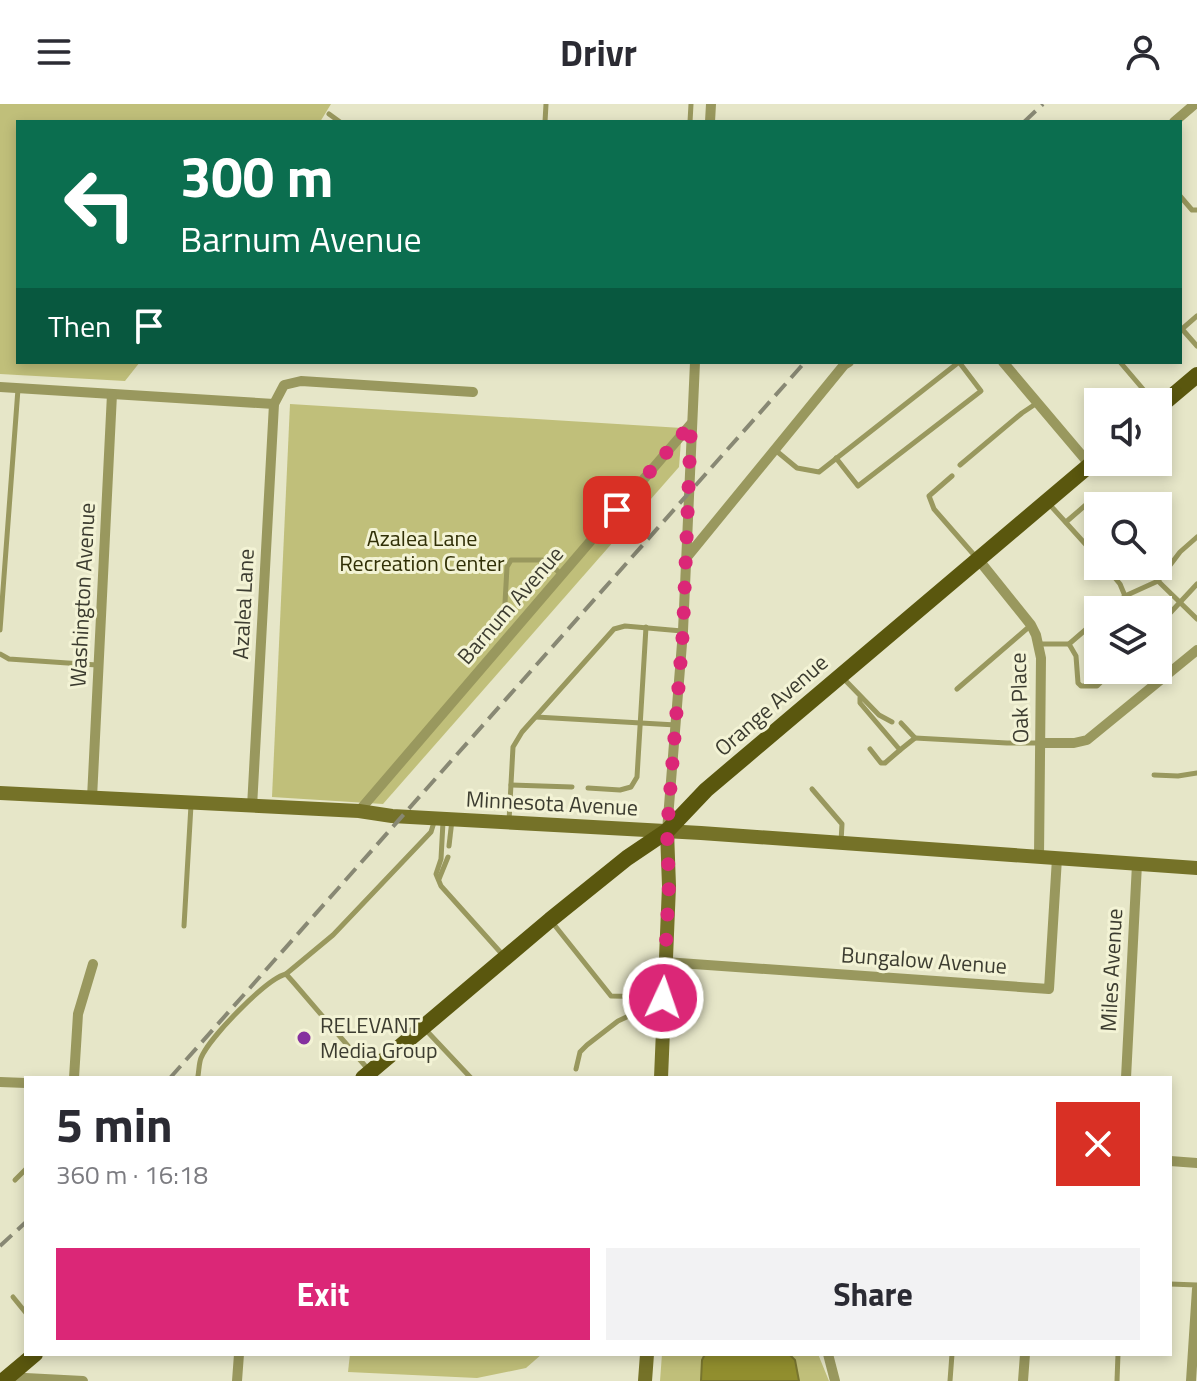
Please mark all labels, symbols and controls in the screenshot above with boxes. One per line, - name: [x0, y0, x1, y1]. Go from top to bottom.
- text: Drivr: [560, 25, 637, 80]
- icon: menu: [32, 30, 76, 74]
- icon: person: [1121, 30, 1165, 74]
- text: 300 m: [180, 134, 333, 219]
- icon: left: [48, 152, 152, 256]
- text: Barnum Avenue: [180, 211, 422, 266]
- text: Then: [48, 303, 111, 349]
- icon: arrive: [127, 304, 171, 348]
- map controls: [1084, 388, 1172, 684]
- button: sound: [1084, 388, 1172, 476]
- pin: [583, 476, 651, 544]
- icon: arrive: [595, 488, 639, 532]
- button: search: [1084, 492, 1172, 580]
- street label: Washington Avenue: [60, 502, 104, 688]
- park label: Azalea Lane Recreation Center: [339, 521, 505, 580]
- street label: Barnum Avenue: [449, 538, 571, 672]
- street label: Azalea Lane: [223, 548, 263, 660]
- button: layers: [1084, 596, 1172, 684]
- street label: Orange Avenue: [707, 646, 835, 764]
- street label: Oak Place: [1000, 652, 1038, 744]
- street label: Minnesota Avenue: [465, 782, 639, 824]
- street label: Miles Avenue: [1091, 907, 1131, 1033]
- street label: Bungalow Avenue: [840, 937, 1008, 983]
- position arrow: [621, 956, 705, 1040]
- place label: RELEVANT Media Group: [320, 1008, 438, 1067]
- marker: RELEVANT Media Group: [295, 1029, 313, 1047]
- text: 5 min: [56, 1088, 173, 1161]
- button: close: [1056, 1102, 1140, 1186]
- text: 360 m · 16:18: [56, 1155, 208, 1194]
- button: Exit: [56, 1248, 590, 1340]
- button: Share: [606, 1248, 1140, 1340]

